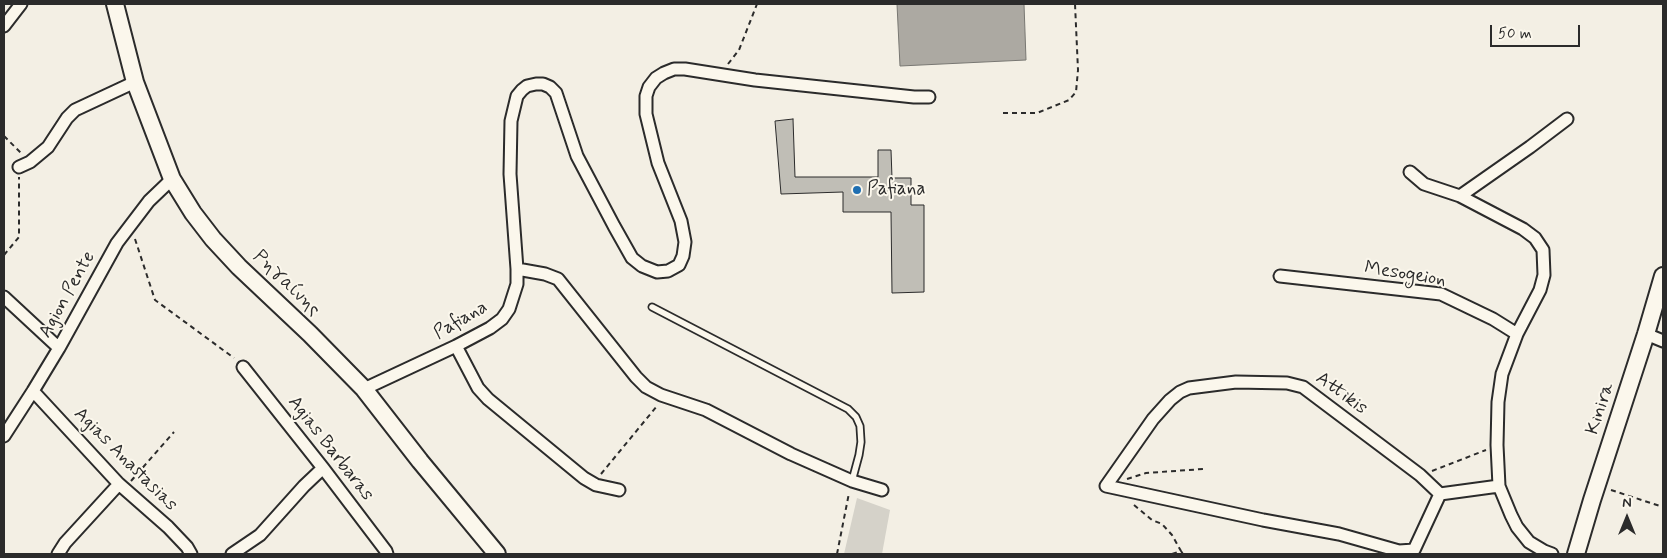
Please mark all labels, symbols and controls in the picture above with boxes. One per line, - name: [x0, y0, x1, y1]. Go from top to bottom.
- scale bar: [1492, 15, 1582, 47]
- text: 50 m: [1498, 24, 1532, 44]
- place label: Pafiana: [867, 179, 926, 201]
- marker: Pafiana: [851, 184, 863, 196]
- street label: Ρηγαίνης: [247, 246, 325, 322]
- street label: Agion Pente: [35, 248, 101, 342]
- street label: Mesogeion: [1363, 257, 1447, 293]
- street label: Pafiana: [430, 297, 492, 345]
- street label: Attikis: [1311, 368, 1371, 420]
- street label: Kinira: [1582, 380, 1620, 438]
- street label: Agias Barbaras: [282, 392, 378, 506]
- street label: Agias Anastasias: [68, 403, 182, 517]
- north arrow: [1602, 493, 1652, 543]
- text: N: [1622, 494, 1632, 512]

